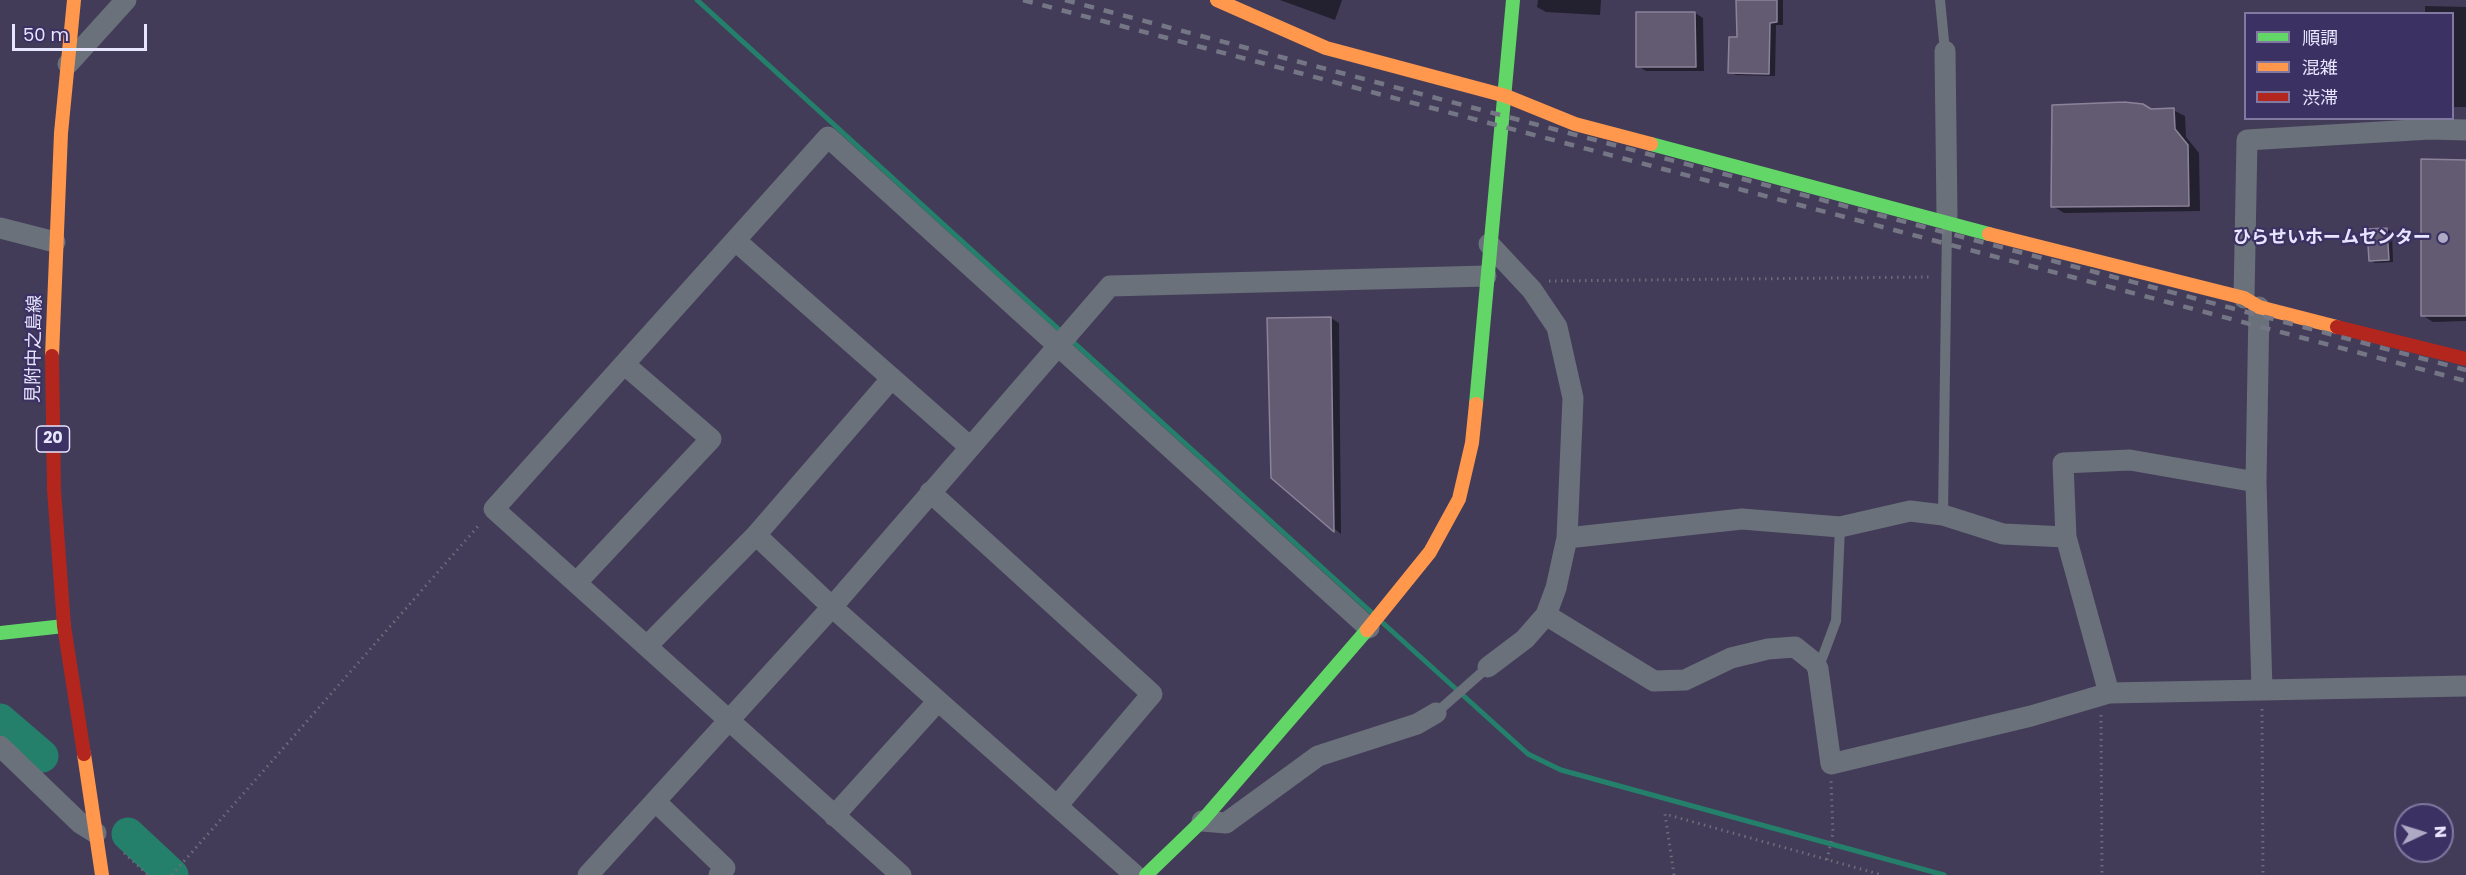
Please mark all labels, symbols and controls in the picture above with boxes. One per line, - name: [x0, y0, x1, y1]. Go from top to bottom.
- scale bar: [15, 12, 150, 50]
- legend: [2244, 12, 2454, 120]
- text: 50 m: [23, 22, 69, 47]
- text: 順調: [2302, 25, 2338, 50]
- text: 混雑: [2302, 55, 2338, 80]
- text: 渋滞: [2302, 85, 2338, 110]
- place label: ひらせいホームセンター: [2233, 227, 2431, 249]
- marker: ひらせいホームセンター: [2436, 231, 2450, 245]
- street label: 見附中之島線: [23, 295, 47, 403]
- road number: 20: [36, 426, 70, 452]
- north arrow: [2394, 803, 2454, 863]
- text: N: [2429, 825, 2452, 839]

